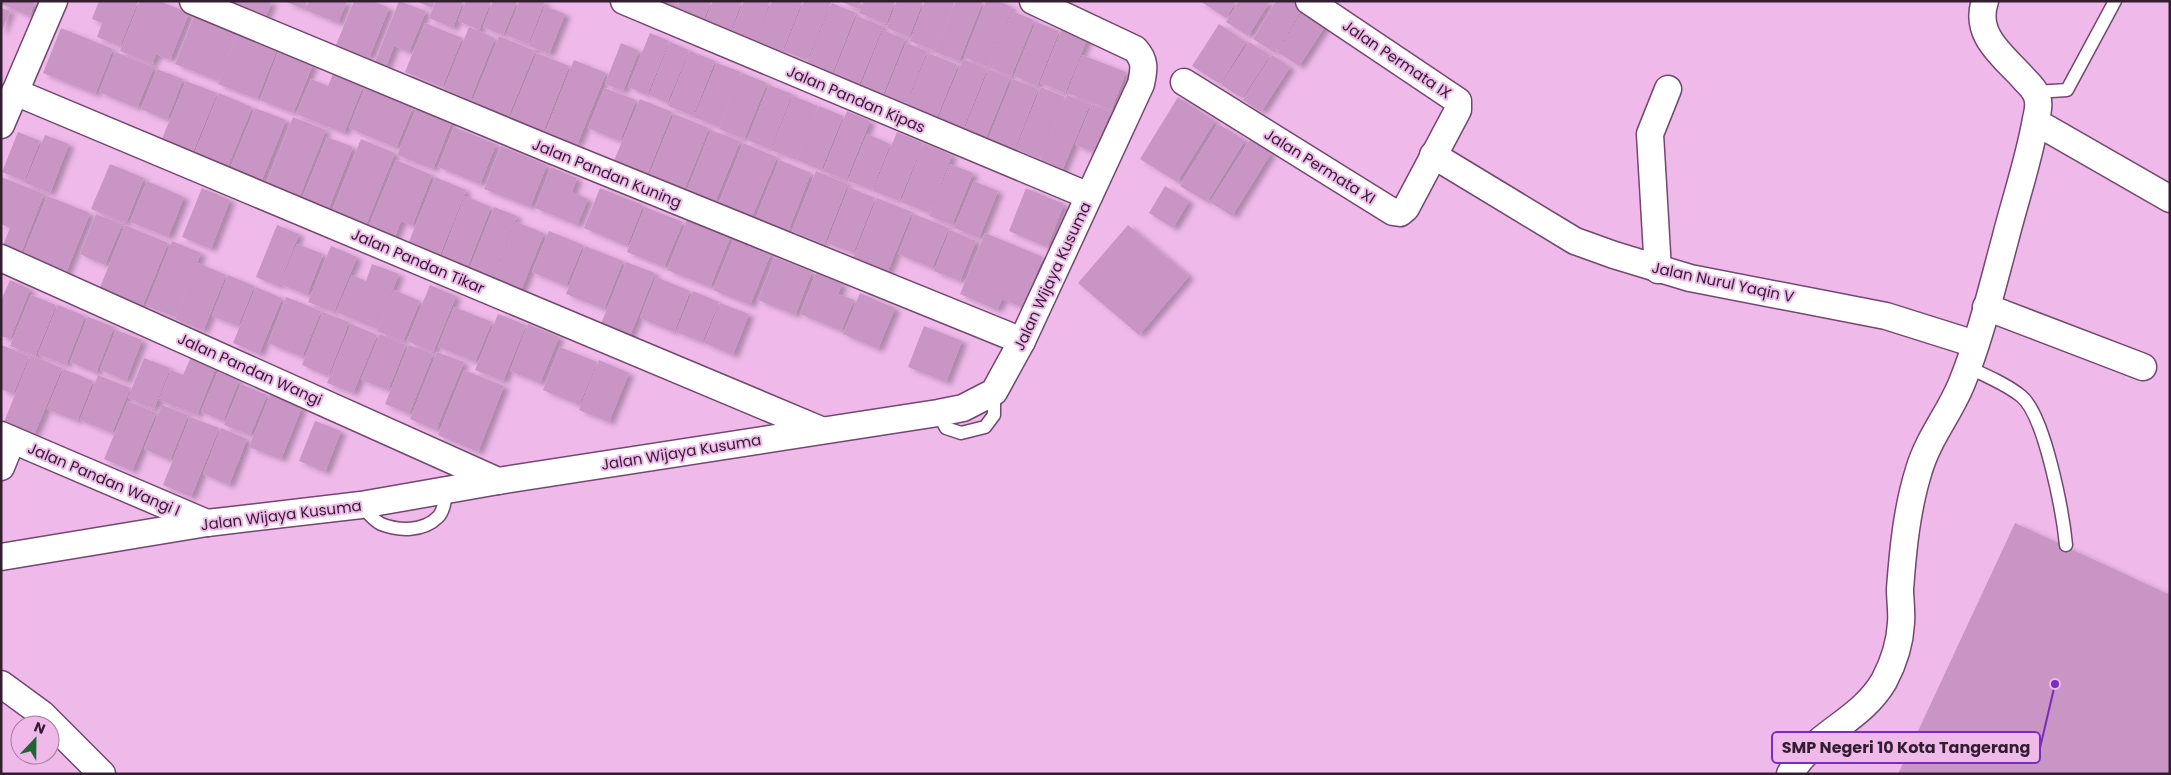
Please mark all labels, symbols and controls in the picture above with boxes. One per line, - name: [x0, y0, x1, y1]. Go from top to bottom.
- street label: Jalan Permata IX: [1338, 15, 1456, 103]
- street label: Jalan Pandan Kipas: [783, 60, 929, 138]
- street label: Jalan Permata XI: [1260, 123, 1380, 209]
- street label: Jalan Pandan Kuning: [529, 133, 685, 213]
- street label: Jalan Wijaya Kusuma: [1008, 198, 1096, 354]
- street label: Jalan Pandan Tikar: [348, 223, 488, 299]
- street label: Jalan Nurul Yaqin V: [1650, 257, 1796, 307]
- street label: Jalan Pandan Wangi: [174, 328, 326, 410]
- street label: Jalan Wijaya Kusuma: [599, 429, 763, 475]
- street label: Jalan Pandan Wangi I: [25, 437, 183, 521]
- street label: Jalan Wijaya Kusuma: [199, 495, 363, 535]
- north arrow: [10, 715, 60, 765]
- text: N: [31, 717, 48, 739]
- callout: SMP Negeri 10 Kota Tangerang: [1772, 732, 2040, 763]
- text: SMP Negeri 10 Kota Tangerang: [1782, 736, 2030, 759]

